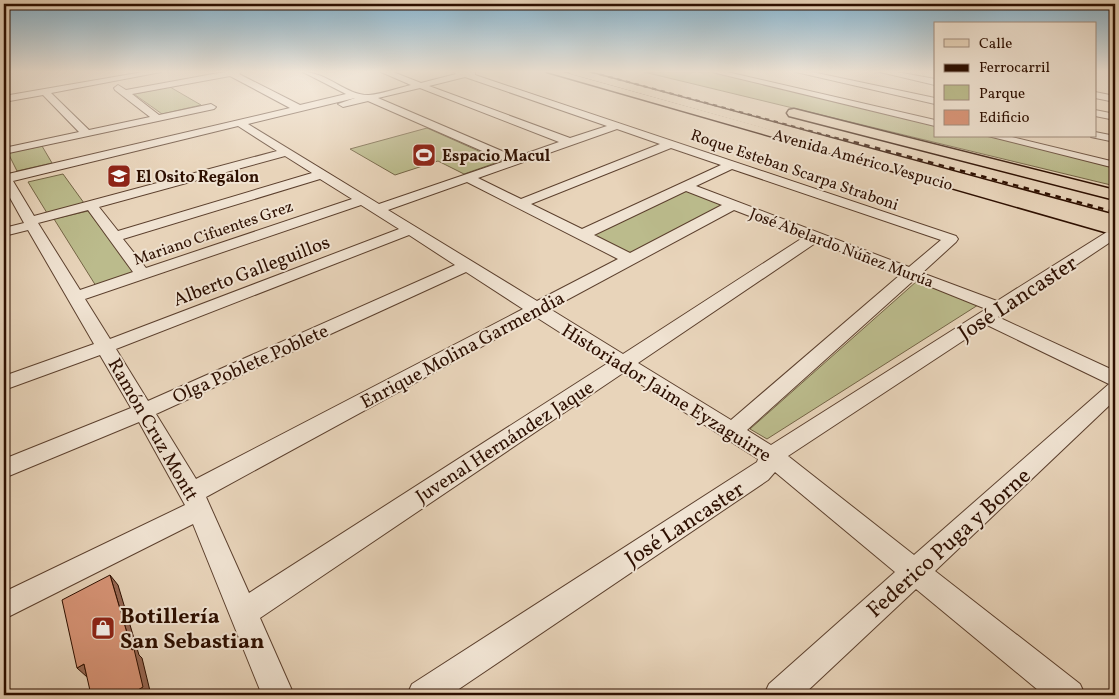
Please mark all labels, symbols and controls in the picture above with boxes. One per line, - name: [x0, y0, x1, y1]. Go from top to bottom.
- legend: [934, 22, 1096, 138]
- text: Calle: [979, 34, 1012, 55]
- text: Ferrocarril: [979, 58, 1050, 79]
- text: Parque: [979, 84, 1025, 105]
- text: Edificio: [979, 108, 1030, 129]
- street label: Roque Esteban Scarpa Straboni: [688, 125, 901, 217]
- street label: Avenida Américo Vespucio: [770, 125, 955, 197]
- sports icon: Espacio Macul: [411, 142, 437, 168]
- place label: Espacio Macul: [442, 146, 551, 168]
- school or university icon: El Osito Regalon: [106, 163, 132, 189]
- place label: El Osito Regalon: [136, 167, 260, 189]
- street label: Mariano Cifuentes Grez: [131, 196, 296, 272]
- street label: José Abelardo Núñez Murúa: [746, 204, 937, 294]
- street label: Alberto Galleguillos: [169, 230, 334, 314]
- street label: José Lancaster: [952, 249, 1084, 349]
- street label: Enrique Molina Garmendia: [356, 286, 570, 416]
- street label: Historiador Jaime Eyzaguirre: [556, 318, 776, 469]
- street label: Olga Poblete Poblete: [169, 319, 333, 411]
- street label: Ramón Cruz Montt: [101, 354, 204, 506]
- street label: Juvenal Hernández Jaque: [411, 375, 599, 510]
- street label: Federico Puga y Borne: [861, 462, 1039, 626]
- street label: José Lancaster: [619, 475, 751, 575]
- place label: Botillería San Sebastian: [120, 602, 264, 658]
- shop icon: Botillería San Sebastian: [90, 615, 116, 641]

